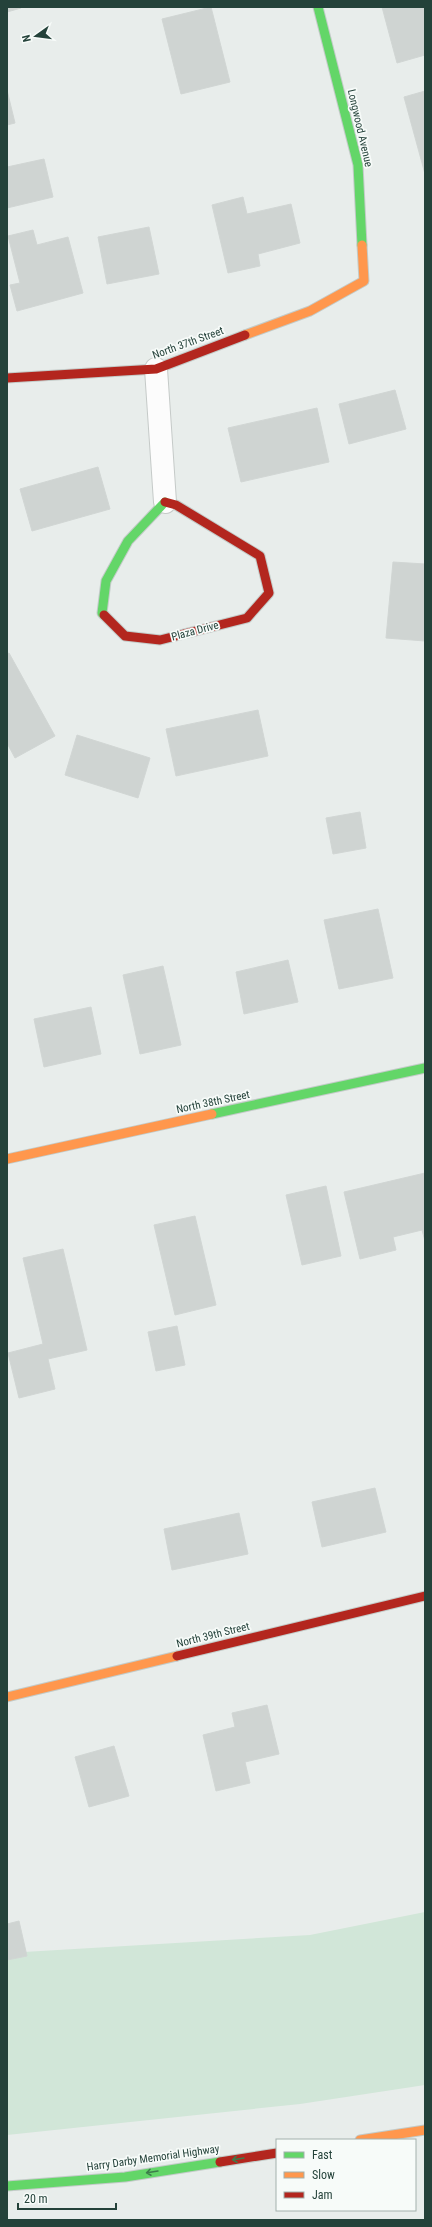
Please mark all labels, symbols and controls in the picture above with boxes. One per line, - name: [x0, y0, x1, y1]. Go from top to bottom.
- north arrow: [16, 16, 56, 56]
- text: N: [20, 33, 34, 43]
- street label: Longwood Avenue: [345, 88, 375, 168]
- street label: North 37th Street: [151, 324, 225, 362]
- street label: Plaza Drive: [170, 618, 220, 644]
- street label: North 38th Street: [175, 1088, 251, 1116]
- street label: North 39th Street: [175, 1620, 251, 1650]
- legend: [276, 2139, 416, 2211]
- street label: Harry Darby Memorial Highway: [86, 2142, 221, 2174]
- text: Fast: [312, 2148, 333, 2162]
- one-way arrow: [232, 2155, 245, 2163]
- one-way arrow: [146, 2168, 159, 2176]
- text: Slow: [312, 2168, 335, 2182]
- scale bar: [18, 2185, 116, 2211]
- text: Jam: [312, 2188, 333, 2202]
- text: 20 m: [24, 2192, 48, 2206]

